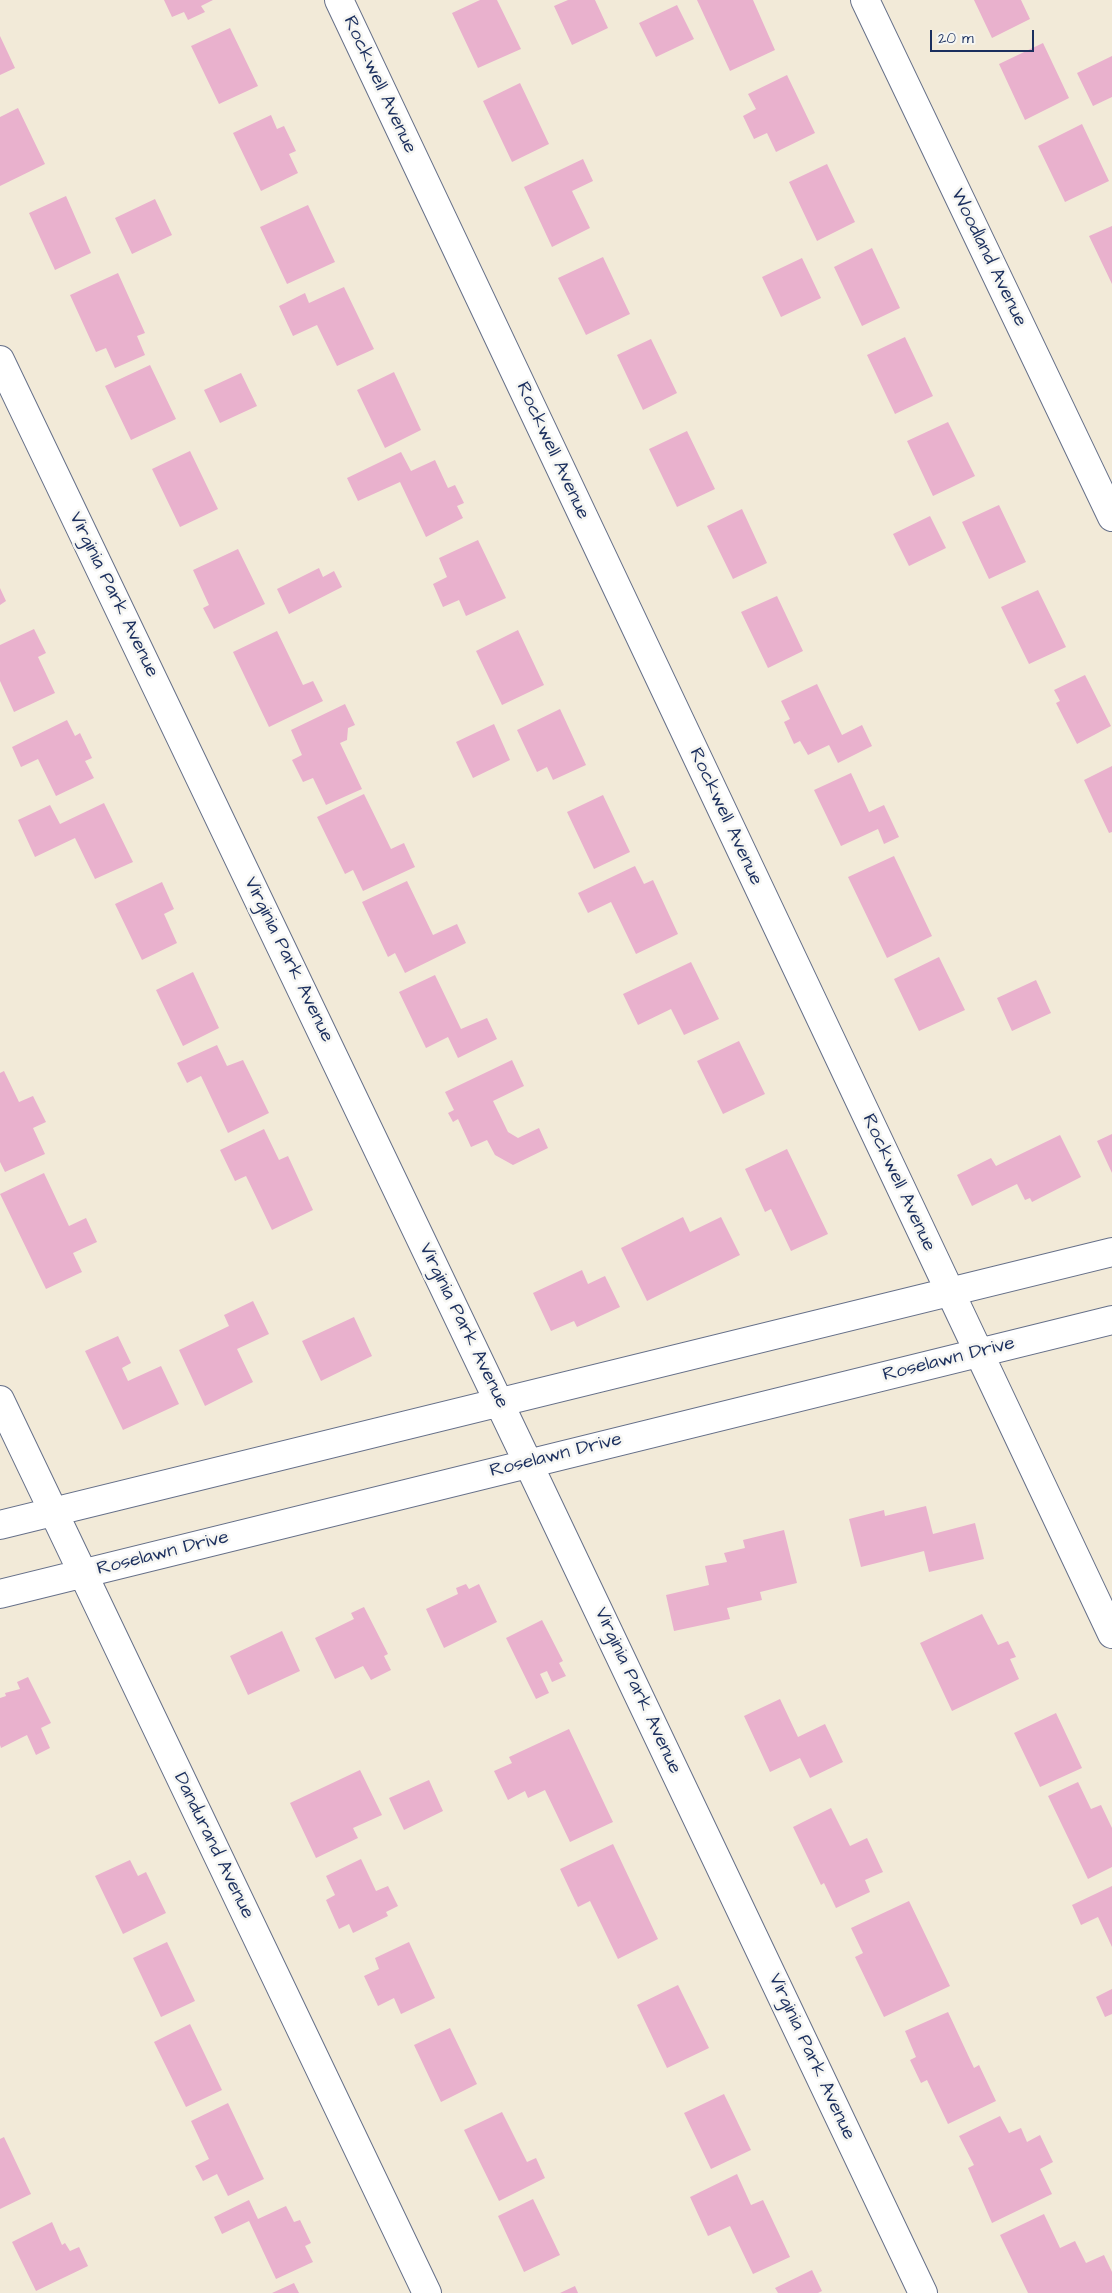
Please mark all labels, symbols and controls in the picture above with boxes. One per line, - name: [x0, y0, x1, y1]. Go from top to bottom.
- street label: Rockwell Avenue: [337, 13, 421, 157]
- scale bar: [932, 20, 1036, 52]
- text: 20 m: [938, 28, 974, 49]
- street label: Woodland Avenue: [945, 185, 1031, 331]
- street label: Rockwell Avenue: [510, 379, 594, 523]
- street label: Virginia Park Avenue: [63, 509, 163, 681]
- street label: Rockwell Avenue: [683, 745, 767, 889]
- street label: Virginia Park Avenue: [238, 874, 338, 1046]
- street label: Rockwell Avenue: [856, 1111, 940, 1255]
- street label: Virginia Park Avenue: [413, 1240, 513, 1412]
- street label: Roselawn Drive: [881, 1333, 1017, 1387]
- street label: Roselawn Drive: [488, 1429, 624, 1483]
- street label: Roselawn Drive: [95, 1527, 231, 1581]
- street label: Virginia Park Avenue: [588, 1604, 686, 1778]
- street label: Dandurand Avenue: [168, 1769, 258, 1923]
- street label: Virginia Park Avenue: [762, 1970, 860, 2144]

